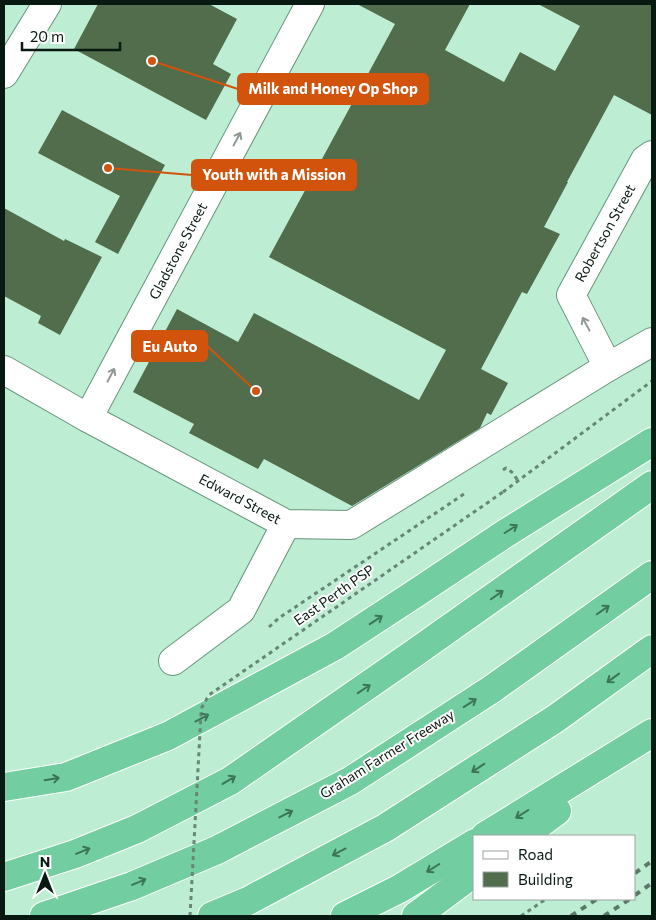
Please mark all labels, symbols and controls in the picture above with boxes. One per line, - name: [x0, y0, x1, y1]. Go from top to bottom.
- scale bar: [22, 20, 120, 52]
- text: 20 m: [30, 27, 64, 45]
- callout: Milk and Honey Op Shop: [238, 74, 428, 104]
- text: Milk and Honey Op Shop: [248, 79, 418, 97]
- one-way arrow: [232, 132, 242, 147]
- callout: Youth with a Mission: [192, 160, 356, 190]
- text: Youth with a Mission: [202, 165, 346, 183]
- street label: Robertson Street: [571, 181, 639, 285]
- street label: Gladstone Street: [145, 199, 210, 302]
- one-way arrow: [581, 317, 590, 332]
- callout: Eu Auto: [132, 331, 207, 361]
- text: Eu Auto: [143, 337, 197, 355]
- one-way arrow: [106, 368, 116, 383]
- street label: Edward Street: [196, 470, 284, 527]
- one-way arrow: [504, 524, 518, 535]
- street label: East Perth PSP: [290, 561, 377, 629]
- one-way arrow: [489, 590, 503, 600]
- one-way arrow: [596, 605, 610, 615]
- one-way arrow: [369, 614, 383, 625]
- one-way arrow: [606, 672, 620, 683]
- one-way arrow: [356, 684, 370, 694]
- one-way arrow: [463, 697, 477, 708]
- street label: Graham Farmer Freeway: [316, 705, 457, 802]
- one-way arrow: [194, 713, 209, 723]
- one-way arrow: [471, 763, 485, 773]
- one-way arrow: [44, 774, 60, 784]
- one-way arrow: [222, 775, 236, 785]
- one-way arrow: [279, 809, 294, 819]
- one-way arrow: [515, 809, 529, 819]
- legend: [473, 835, 636, 900]
- one-way arrow: [75, 845, 90, 855]
- text: Road: [518, 845, 553, 863]
- one-way arrow: [332, 848, 347, 858]
- north arrow: [20, 850, 70, 900]
- text: N: [40, 853, 50, 870]
- one-way arrow: [427, 864, 441, 874]
- text: Building: [518, 870, 573, 888]
- one-way arrow: [131, 877, 146, 887]

